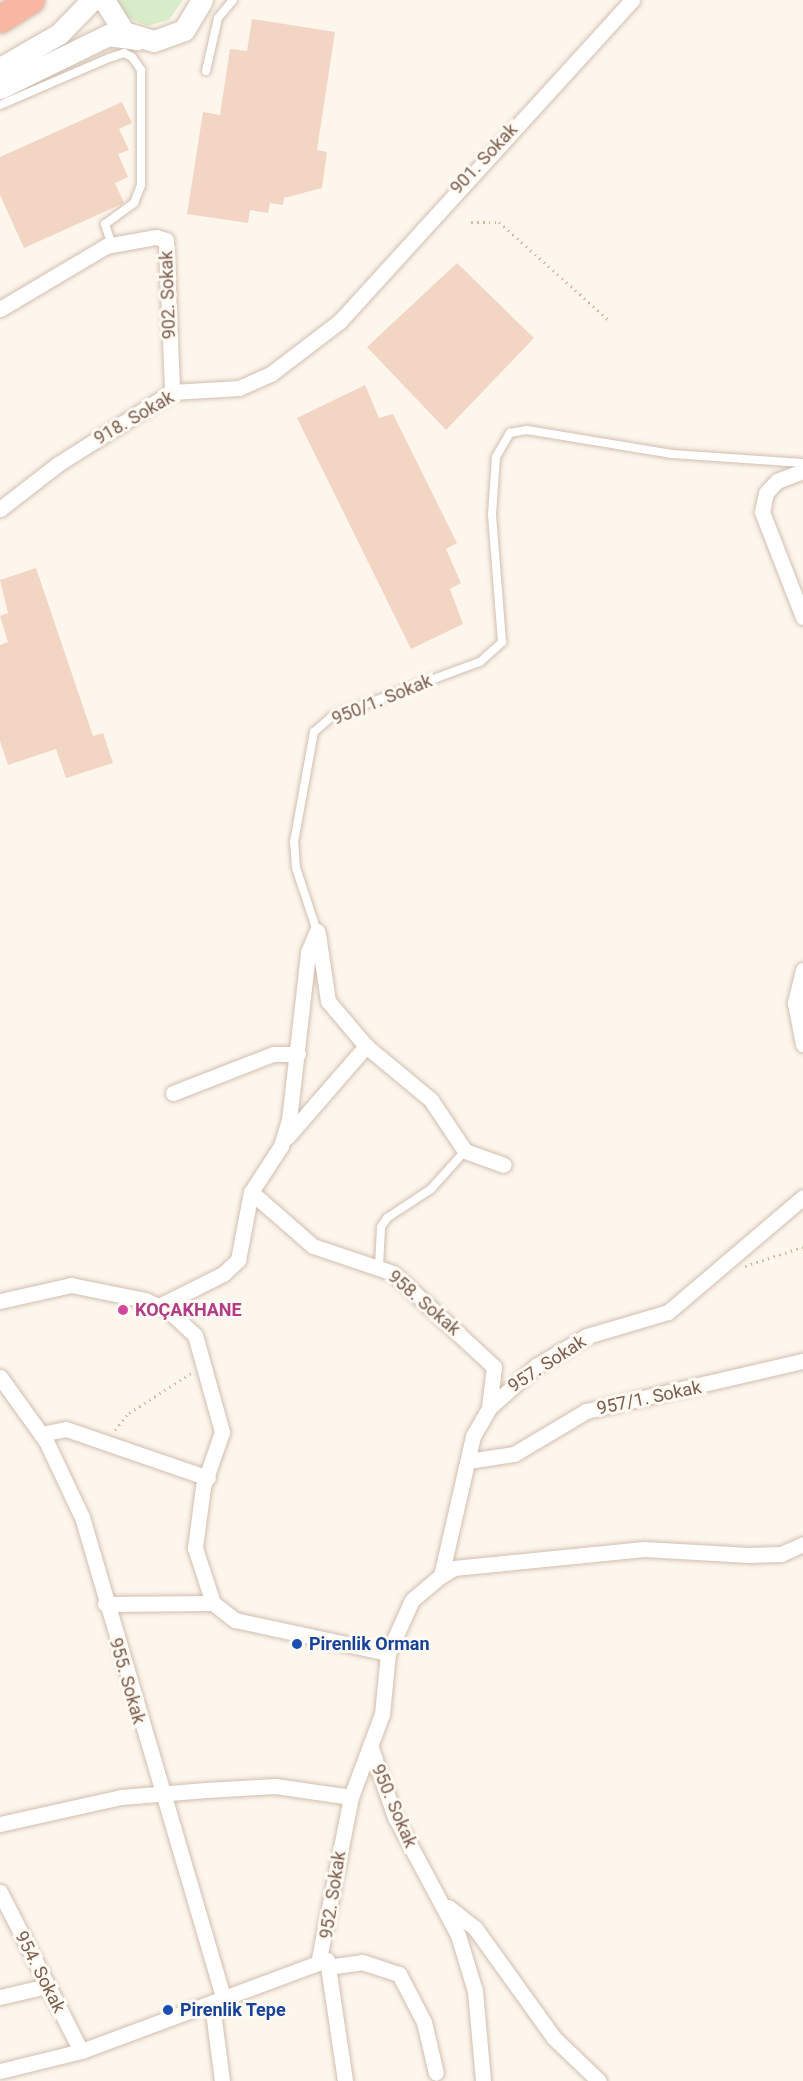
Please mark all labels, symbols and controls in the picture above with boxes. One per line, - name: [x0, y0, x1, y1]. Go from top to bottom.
- street label: 901. Sokak: [446, 119, 522, 199]
- street label: 902. Sokak: [156, 250, 180, 340]
- street label: 918. Sokak: [90, 387, 178, 449]
- street label: 950/1. Sokak: [329, 670, 435, 730]
- street label: 958. Sokak: [383, 1266, 465, 1340]
- place label: KOÇAKHANE: [135, 1299, 242, 1321]
- marker: KOÇAKHANE: [116, 1303, 130, 1317]
- street label: 957. Sokak: [504, 1331, 590, 1397]
- street label: 957/1. Sokak: [595, 1376, 703, 1420]
- place label: Pirenlik Orman: [309, 1633, 430, 1655]
- street label: 955. Sokak: [104, 1635, 150, 1727]
- marker: Pirenlik Orman: [290, 1637, 304, 1651]
- street label: 950. Sokak: [367, 1761, 421, 1851]
- street label: 952. Sokak: [315, 1850, 351, 1940]
- street label: 954. Sokak: [10, 1928, 70, 2016]
- place label: Pirenlik Tepe: [180, 1999, 286, 2021]
- marker: Pirenlik Tepe: [161, 2003, 175, 2017]

